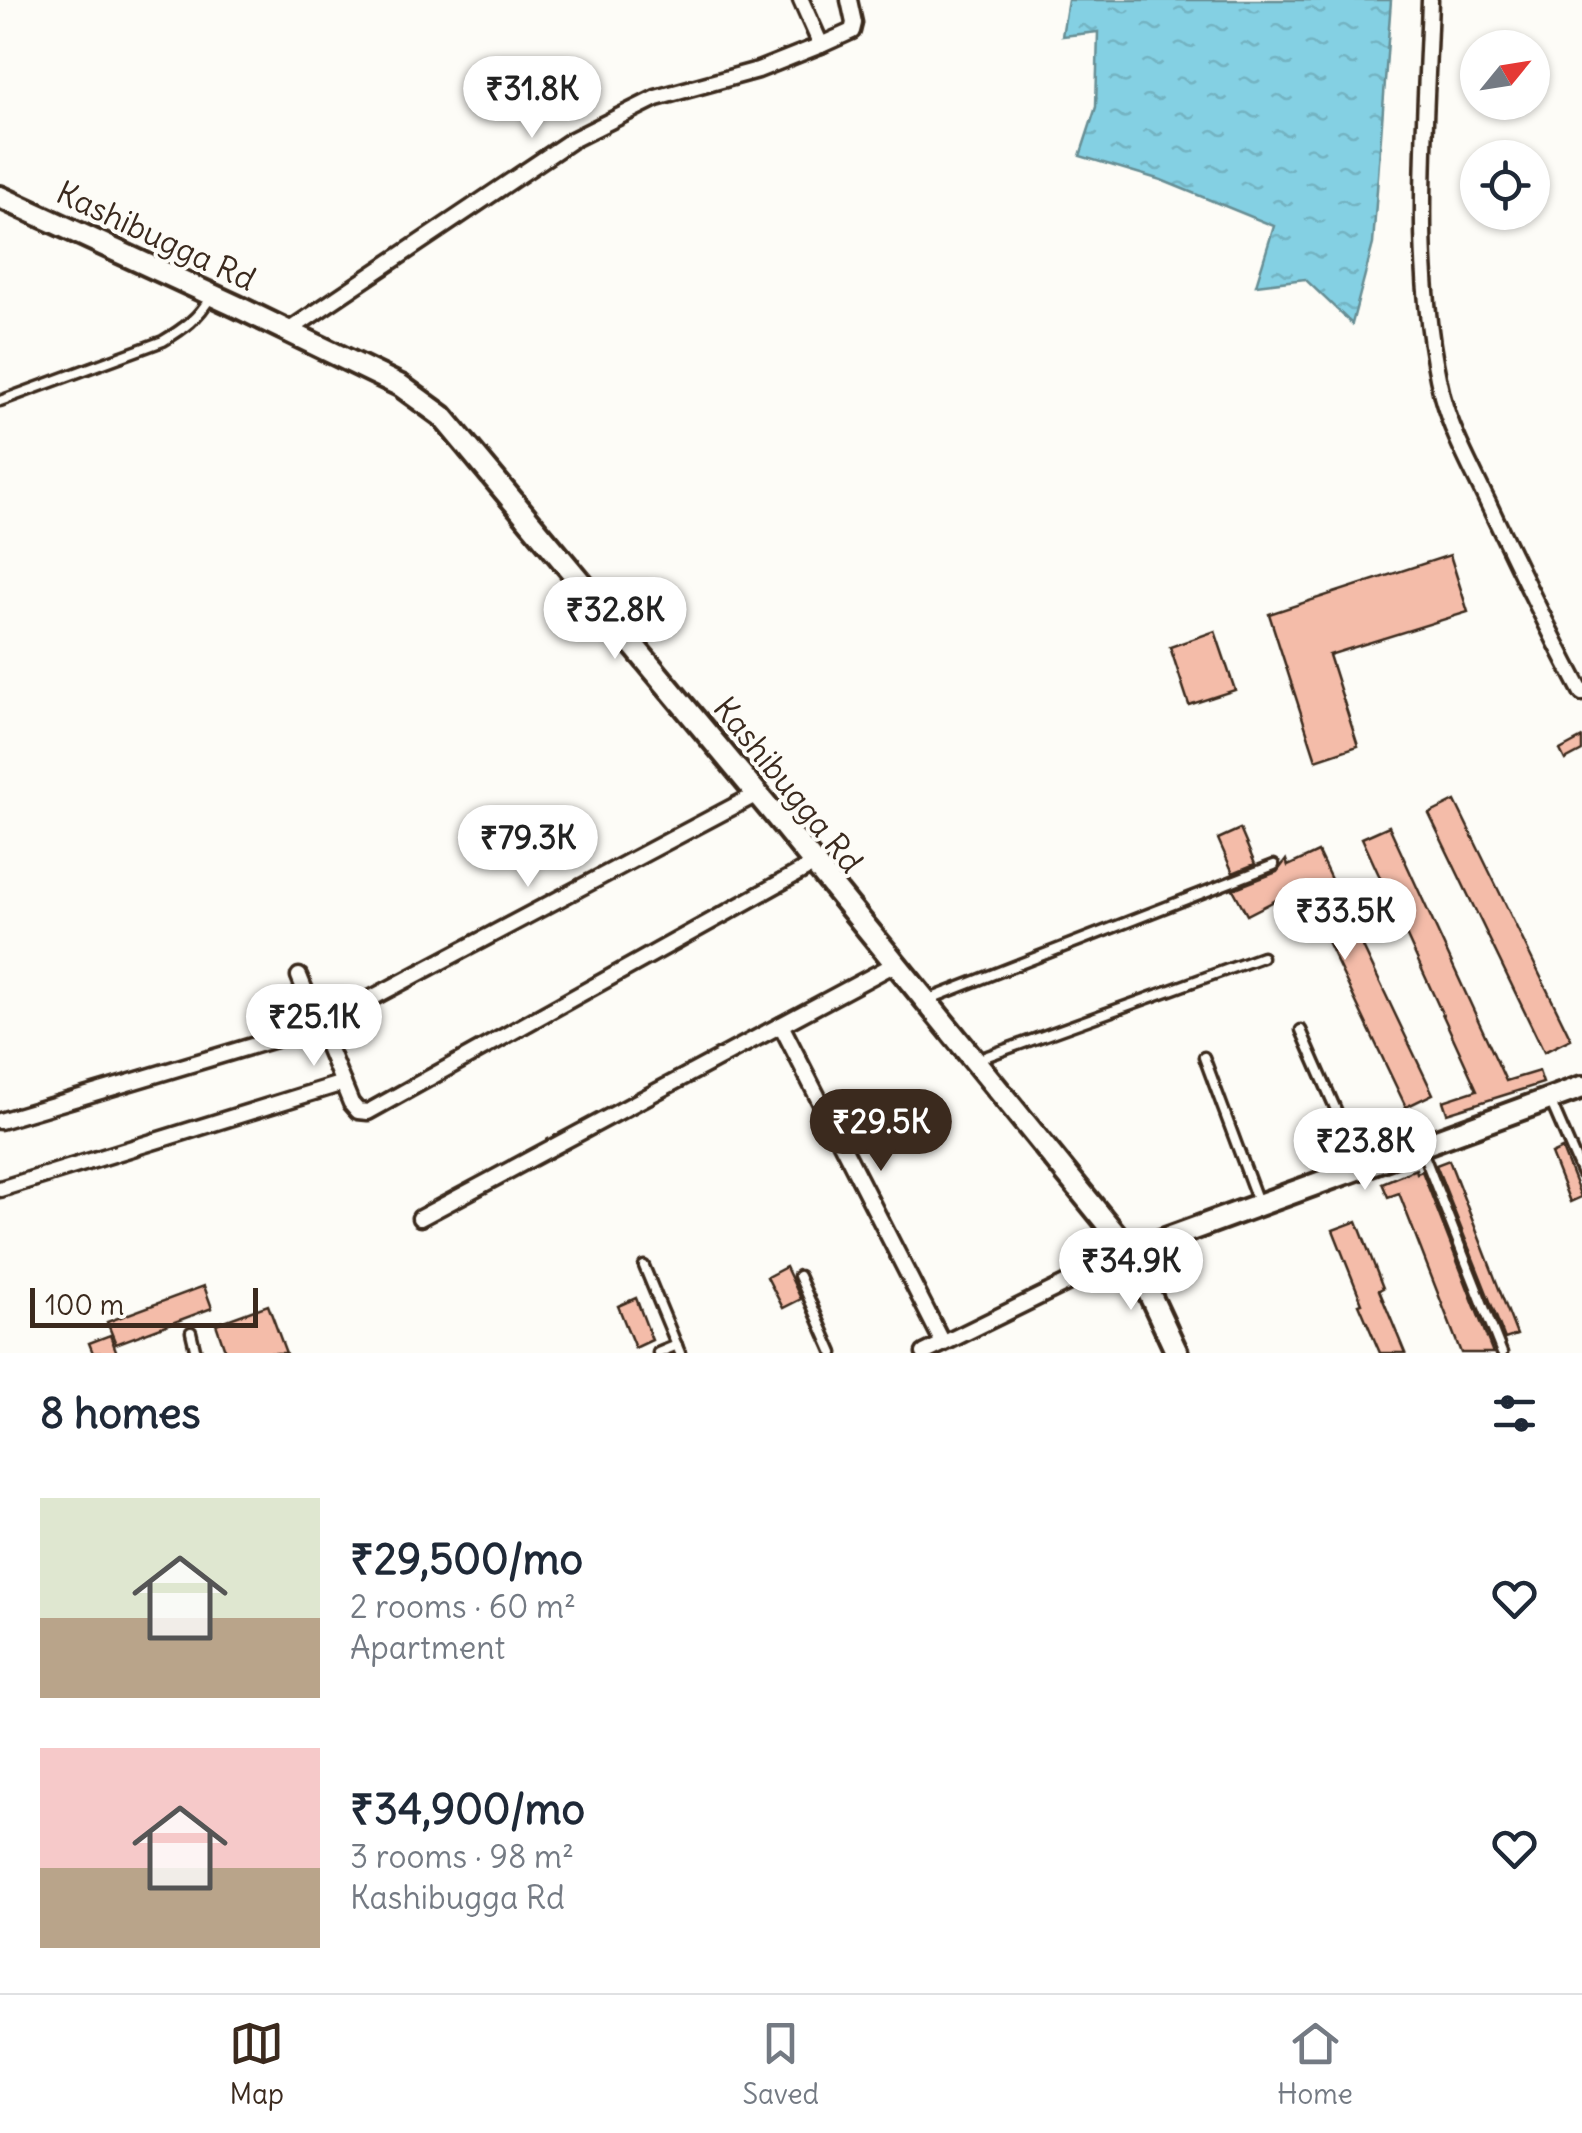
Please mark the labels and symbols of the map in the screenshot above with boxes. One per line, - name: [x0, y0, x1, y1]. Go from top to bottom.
- north arrow: [1460, 30, 1550, 120]
- pin: ₹31.8K: [451, 56, 613, 141]
- street label: Kashibugga Rd: [50, 172, 262, 300]
- pin: ₹32.8K: [534, 577, 696, 662]
- street label: Kashibugga Rd: [705, 688, 872, 881]
- pin: ₹79.3K: [447, 805, 609, 890]
- pin: ₹33.5K: [1264, 878, 1426, 963]
- pin: ₹25.1K: [233, 984, 395, 1069]
- pin: ₹29.5K: [800, 1089, 962, 1174]
- pin: ₹23.8K: [1284, 1108, 1446, 1193]
- pin: ₹34.9K: [1050, 1228, 1212, 1313]
- scale bar: [30, 1283, 258, 1328]

